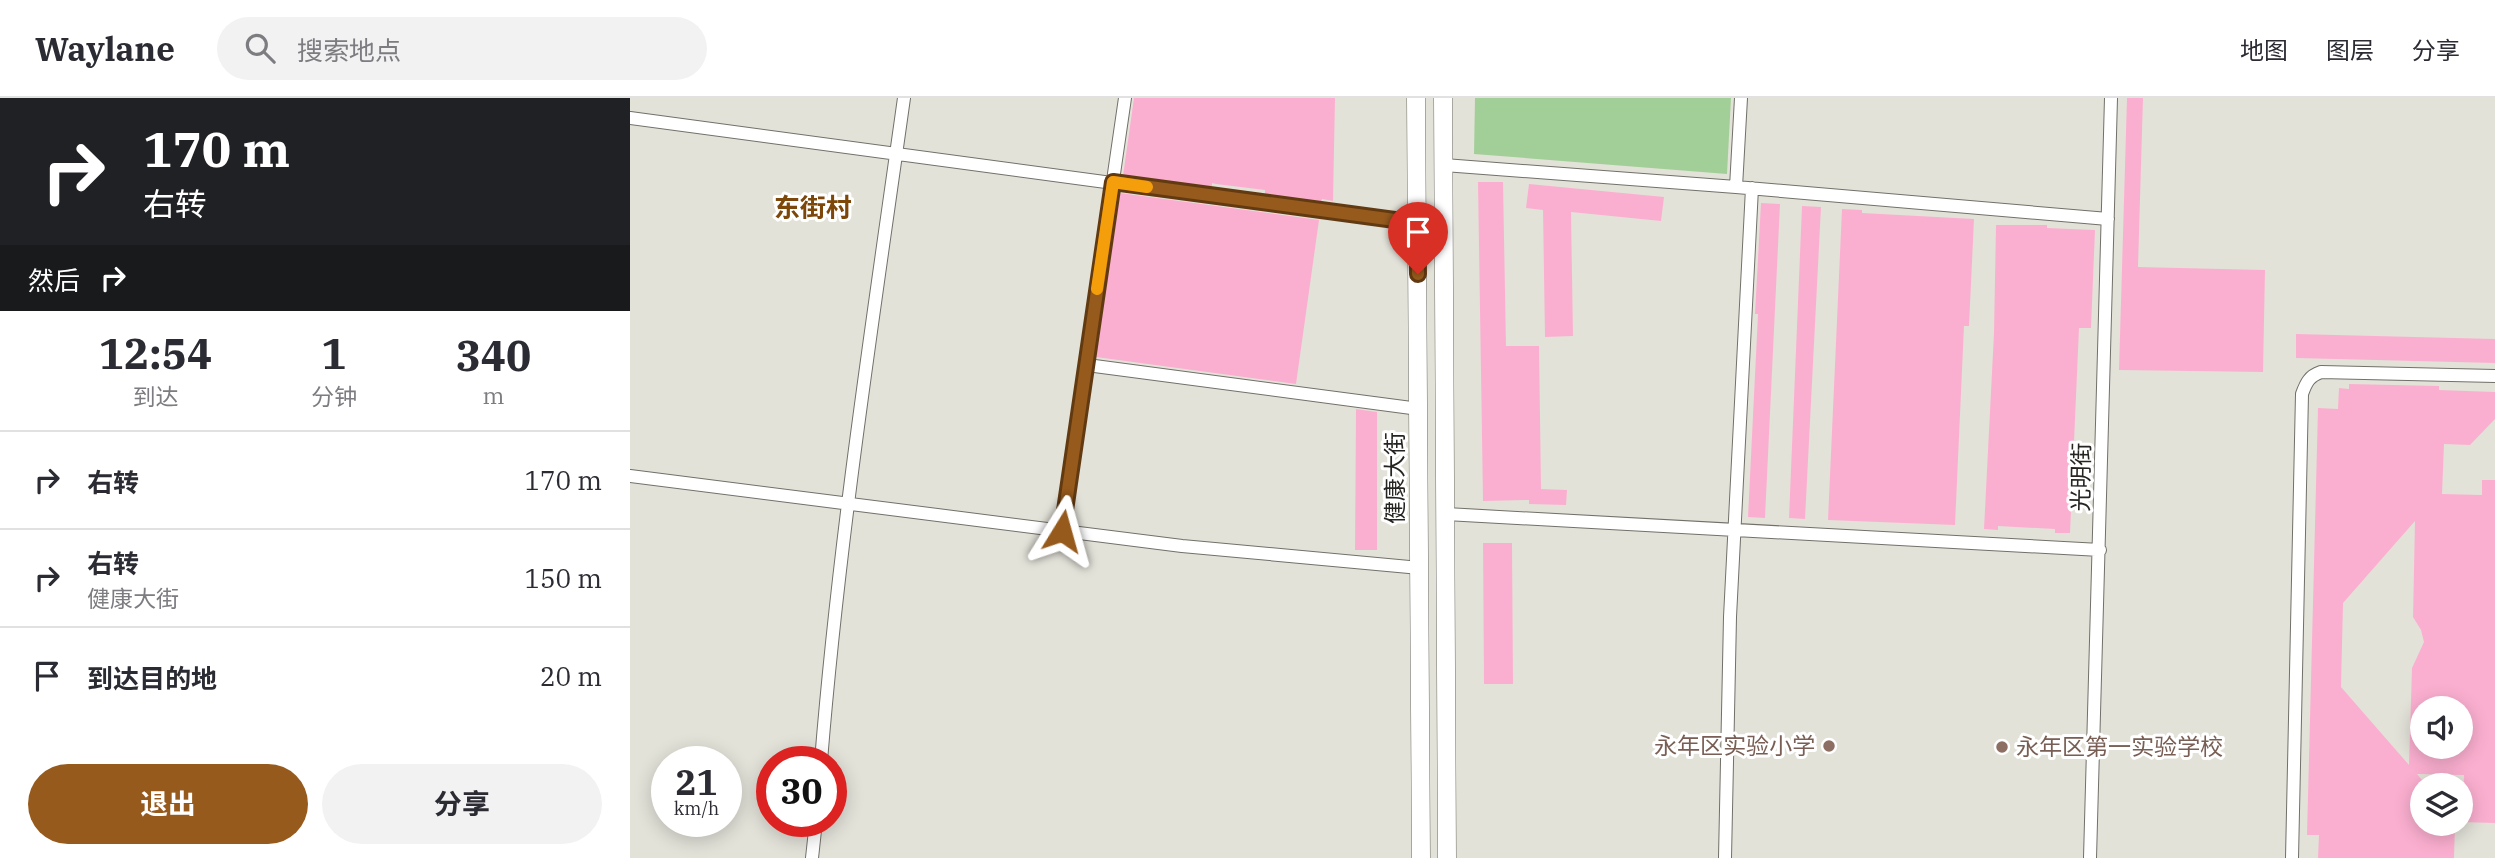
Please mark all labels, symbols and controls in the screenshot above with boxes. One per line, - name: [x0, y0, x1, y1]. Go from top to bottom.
- search box: [217, 17, 707, 80]
- text: Waylane: [35, 27, 175, 70]
- icon: search: [241, 29, 279, 67]
- text: 搜索地点: [297, 33, 401, 67]
- text: 地图: [2240, 34, 2288, 66]
- text: 图层: [2326, 34, 2374, 66]
- text: 分享: [2412, 34, 2460, 66]
- text: 170 m: [143, 117, 290, 180]
- icon: right: [28, 126, 119, 217]
- text: 右转: [143, 183, 207, 225]
- district label: 东街村: [774, 190, 852, 224]
- pin: [1388, 202, 1448, 274]
- icon: arrive: [1399, 213, 1437, 251]
- icon: right: [94, 259, 132, 297]
- text: 然后: [28, 263, 80, 297]
- text: 12:54: [99, 326, 212, 381]
- text: 1: [321, 326, 347, 381]
- text: 340: [456, 328, 531, 383]
- text: m: [482, 380, 504, 410]
- text: 到达: [132, 381, 178, 411]
- text: 分钟: [311, 381, 357, 411]
- street label: 健康大街: [1379, 432, 1409, 524]
- street label: 光明街: [2064, 442, 2096, 512]
- icon: right: [28, 461, 66, 499]
- text: 170 m: [524, 463, 602, 497]
- text: 右转: [87, 465, 139, 499]
- position arrow: [1025, 494, 1099, 568]
- text: 右转: [87, 546, 139, 580]
- icon: right: [28, 559, 66, 597]
- text: 150 m: [524, 561, 602, 595]
- text: 健康大街: [87, 583, 179, 613]
- icon: arrive: [28, 657, 66, 695]
- text: 20 m: [540, 659, 602, 693]
- text: 到达目的地: [87, 661, 217, 695]
- map controls: [2410, 696, 2473, 836]
- button: sound: [2410, 696, 2473, 759]
- place label: 永年区实验小学: [1654, 730, 1815, 760]
- place label: 永年区第一实验学校: [2016, 731, 2223, 761]
- marker: 永年区实验小学: [1821, 738, 1837, 754]
- marker: 永年区第一实验学校: [1994, 739, 2010, 755]
- speed limit sign: 30: [756, 746, 847, 837]
- text: 21: [675, 759, 718, 805]
- button: 退出: [28, 764, 308, 844]
- button: 分享: [322, 764, 602, 844]
- button: layers: [2410, 773, 2473, 836]
- text: km/h: [674, 797, 719, 820]

